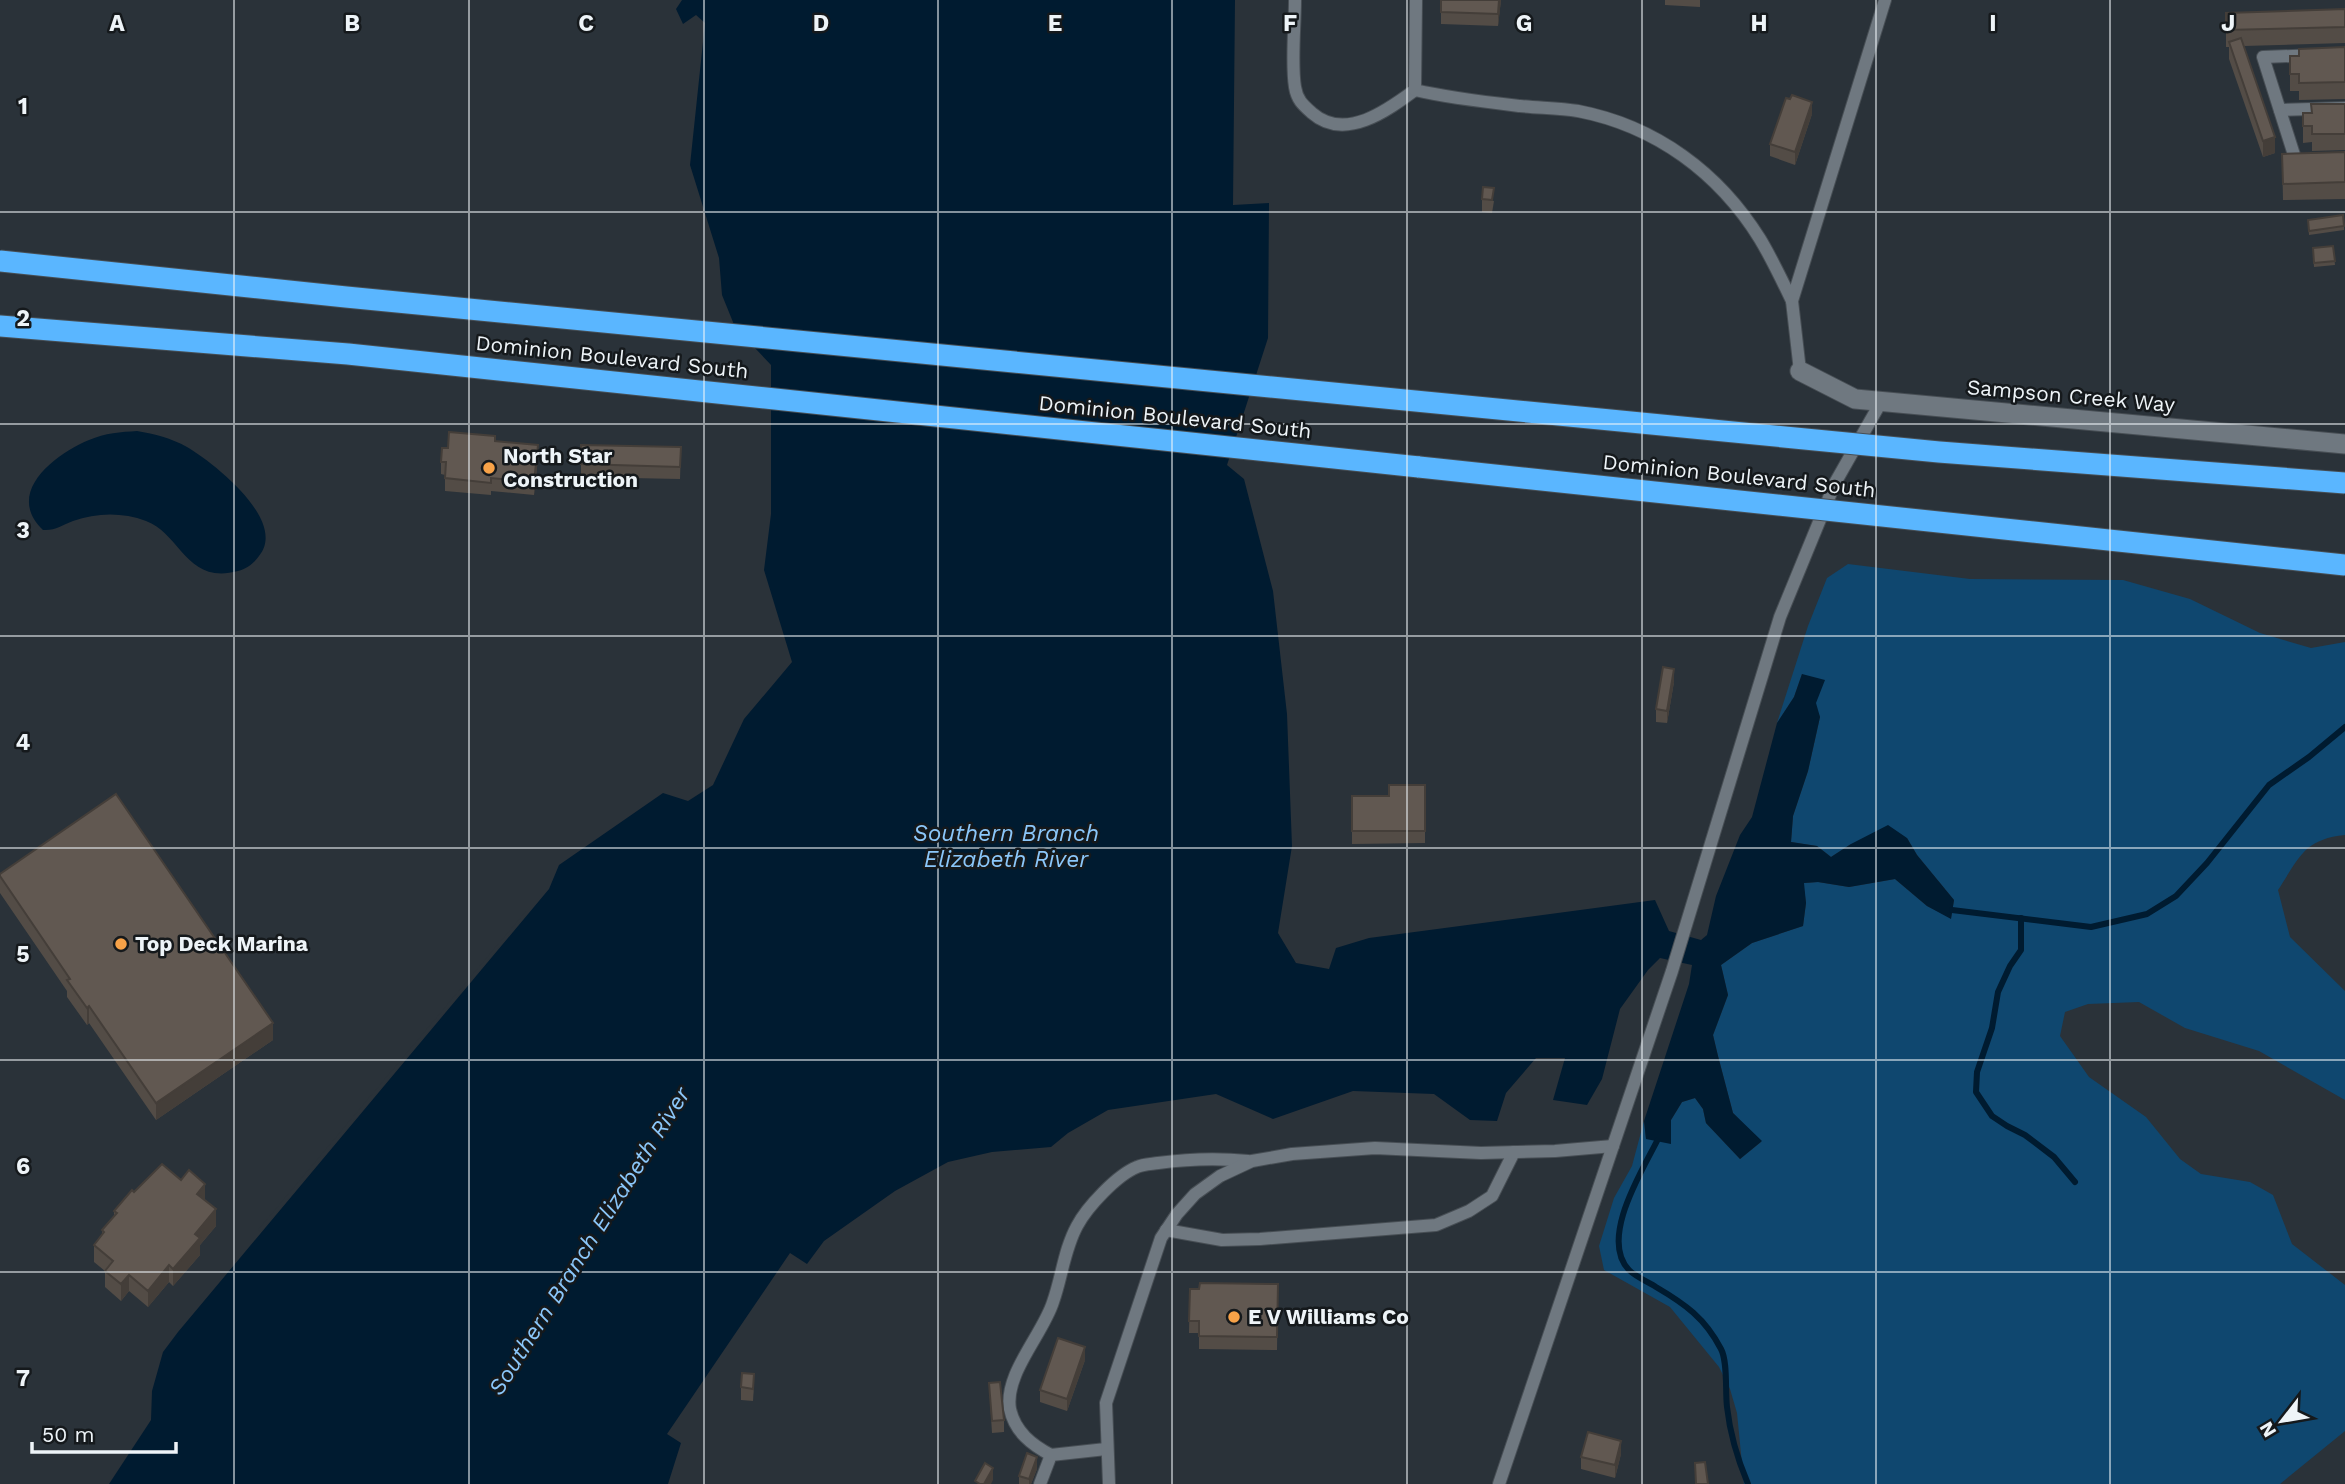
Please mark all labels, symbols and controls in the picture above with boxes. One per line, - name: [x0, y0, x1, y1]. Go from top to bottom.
- text: A: [109, 10, 125, 37]
- text: B: [344, 10, 360, 37]
- text: C: [578, 10, 594, 37]
- text: D: [813, 10, 829, 37]
- text: E: [1048, 10, 1062, 37]
- text: F: [1283, 10, 1297, 37]
- text: G: [1516, 10, 1532, 37]
- text: H: [1750, 10, 1768, 37]
- text: I: [1989, 10, 1997, 37]
- text: J: [2221, 10, 2235, 37]
- text: 1: [18, 93, 28, 120]
- text: 2: [16, 305, 30, 332]
- street label: Dominion Boulevard South: [474, 330, 750, 383]
- street label: Sampson Creek Way: [1966, 374, 2176, 417]
- street label: Dominion Boulevard South: [1037, 390, 1313, 443]
- place label: North Star Construction: [503, 443, 638, 492]
- street label: Dominion Boulevard South: [1601, 449, 1877, 502]
- marker: North Star Construction: [481, 460, 497, 476]
- text: 3: [16, 517, 30, 544]
- text: 4: [16, 729, 31, 756]
- water label: Southern Branch Elizabeth River: [913, 820, 1099, 873]
- place label: Top Deck Marina: [135, 931, 309, 956]
- marker: Top Deck Marina: [113, 936, 129, 952]
- text: 5: [16, 941, 30, 968]
- water label: Southern Branch Elizabeth River: [483, 1081, 696, 1400]
- text: 6: [16, 1153, 30, 1180]
- place label: E V Williams Co: [1248, 1304, 1409, 1329]
- marker: E V Williams Co: [1226, 1309, 1242, 1325]
- text: 7: [16, 1365, 30, 1392]
- north arrow: [2247, 1386, 2317, 1456]
- scale bar: [32, 1410, 175, 1454]
- text: N: [2254, 1418, 2281, 1441]
- text: 50 m: [42, 1422, 94, 1447]

